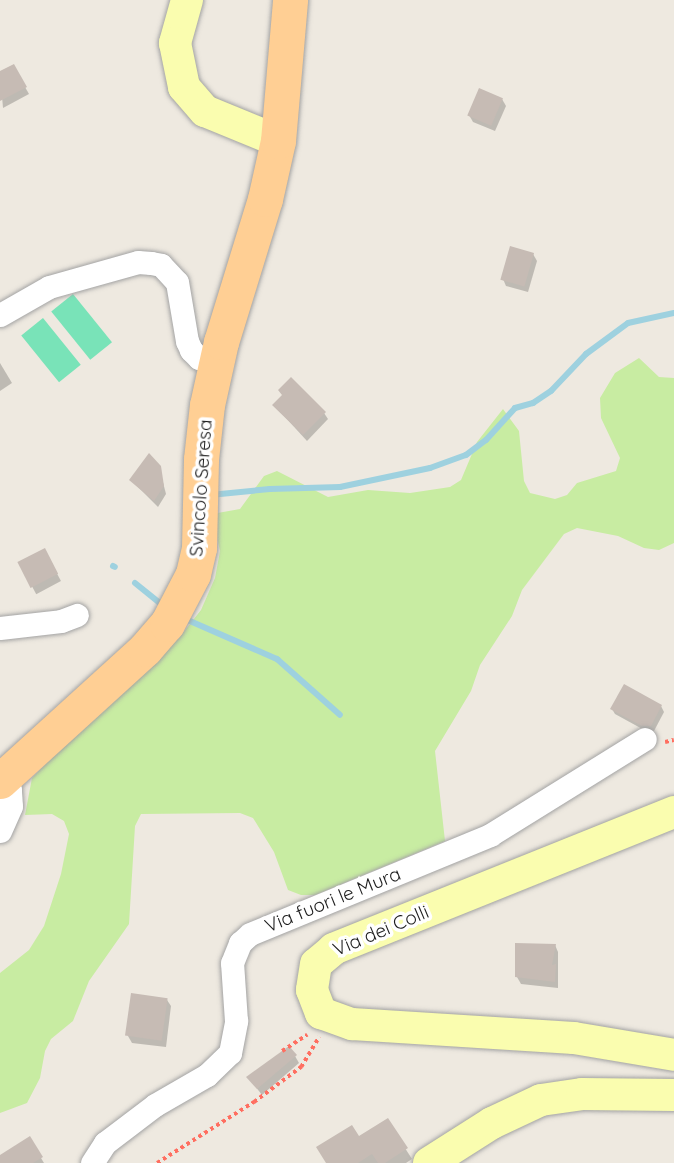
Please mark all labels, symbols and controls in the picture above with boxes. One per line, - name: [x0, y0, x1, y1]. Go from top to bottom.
- street label: Svincolo Seresa: [185, 419, 217, 557]
- street label: Via fuori le Mura: [262, 862, 404, 938]
- street label: Via dei Colli: [330, 901, 432, 961]

